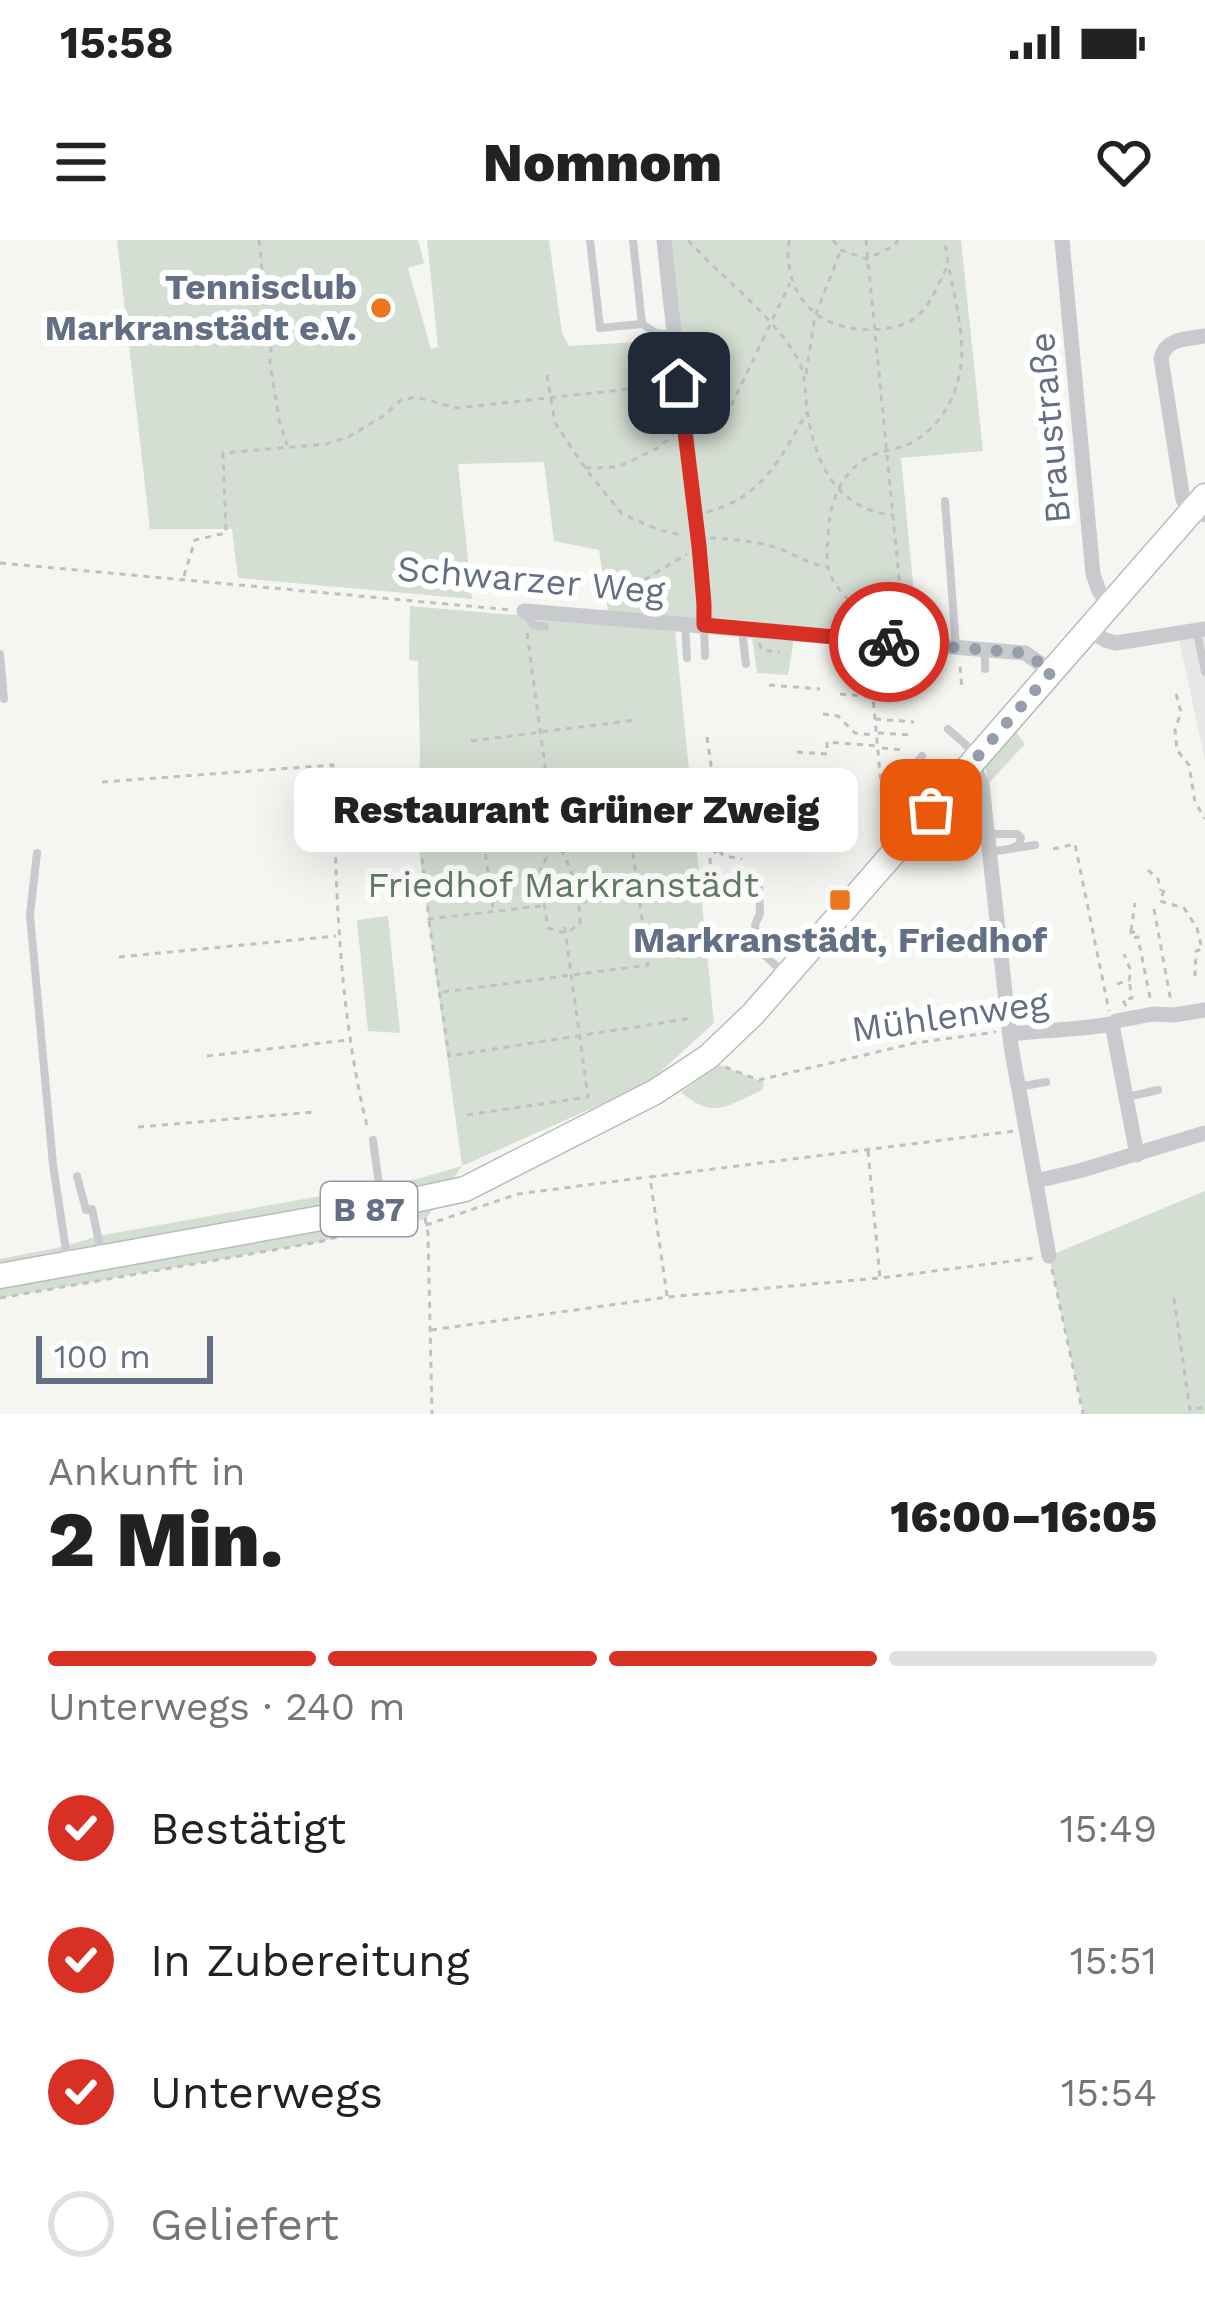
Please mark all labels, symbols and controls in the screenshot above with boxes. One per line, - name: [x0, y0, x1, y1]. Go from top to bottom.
- text: 15:58: [60, 16, 174, 69]
- icon: menu: [48, 129, 114, 195]
- icon: heart: [1091, 129, 1157, 195]
- text: Nomnom: [483, 131, 722, 194]
- place label: Tennisclub Markranstädt e.V.: [45, 266, 357, 349]
- marker: Tennisclub Markranstädt e.V.: [368, 295, 394, 321]
- street label: Braustraße: [1021, 331, 1079, 525]
- pin: [628, 332, 730, 434]
- icon: home: [646, 350, 712, 416]
- street label: Schwarzer Weg: [396, 547, 667, 613]
- courier: [829, 582, 949, 702]
- icon: bike: [856, 609, 922, 675]
- pin: [880, 759, 982, 861]
- callout: Restaurant Grüner Zweig: [295, 768, 859, 852]
- icon: bag: [898, 777, 964, 843]
- text: Restaurant Grüner Zweig: [333, 787, 819, 832]
- park label: Friedhof Markranstädt: [367, 864, 759, 906]
- marker: Markranstädt, Friedhof: [827, 887, 853, 913]
- place label: Markranstädt, Friedhof: [633, 919, 1047, 961]
- street label: Mühlenweg: [849, 981, 1052, 1051]
- road number: B 87: [321, 1182, 417, 1236]
- scale bar: [36, 1330, 213, 1383]
- text: 100 m: [54, 1337, 151, 1376]
- text: Ankunft in: [48, 1449, 245, 1494]
- text: 16:00–16:05: [890, 1490, 1157, 1543]
- text: 2 Min.: [48, 1493, 283, 1585]
- text: Unterwegs · 240 m: [48, 1684, 405, 1729]
- icon: check: [48, 1795, 114, 1861]
- text: Bestätigt: [150, 1802, 346, 1855]
- text: 15:49: [1060, 1806, 1157, 1851]
- icon: check: [48, 1927, 114, 1993]
- text: In Zubereitung: [150, 1934, 470, 1987]
- text: 15:51: [1070, 1938, 1157, 1983]
- icon: check: [48, 2059, 114, 2125]
- text: Unterwegs: [150, 2066, 383, 2119]
- text: 15:54: [1061, 2070, 1157, 2115]
- text: Geliefert: [150, 2198, 339, 2251]

